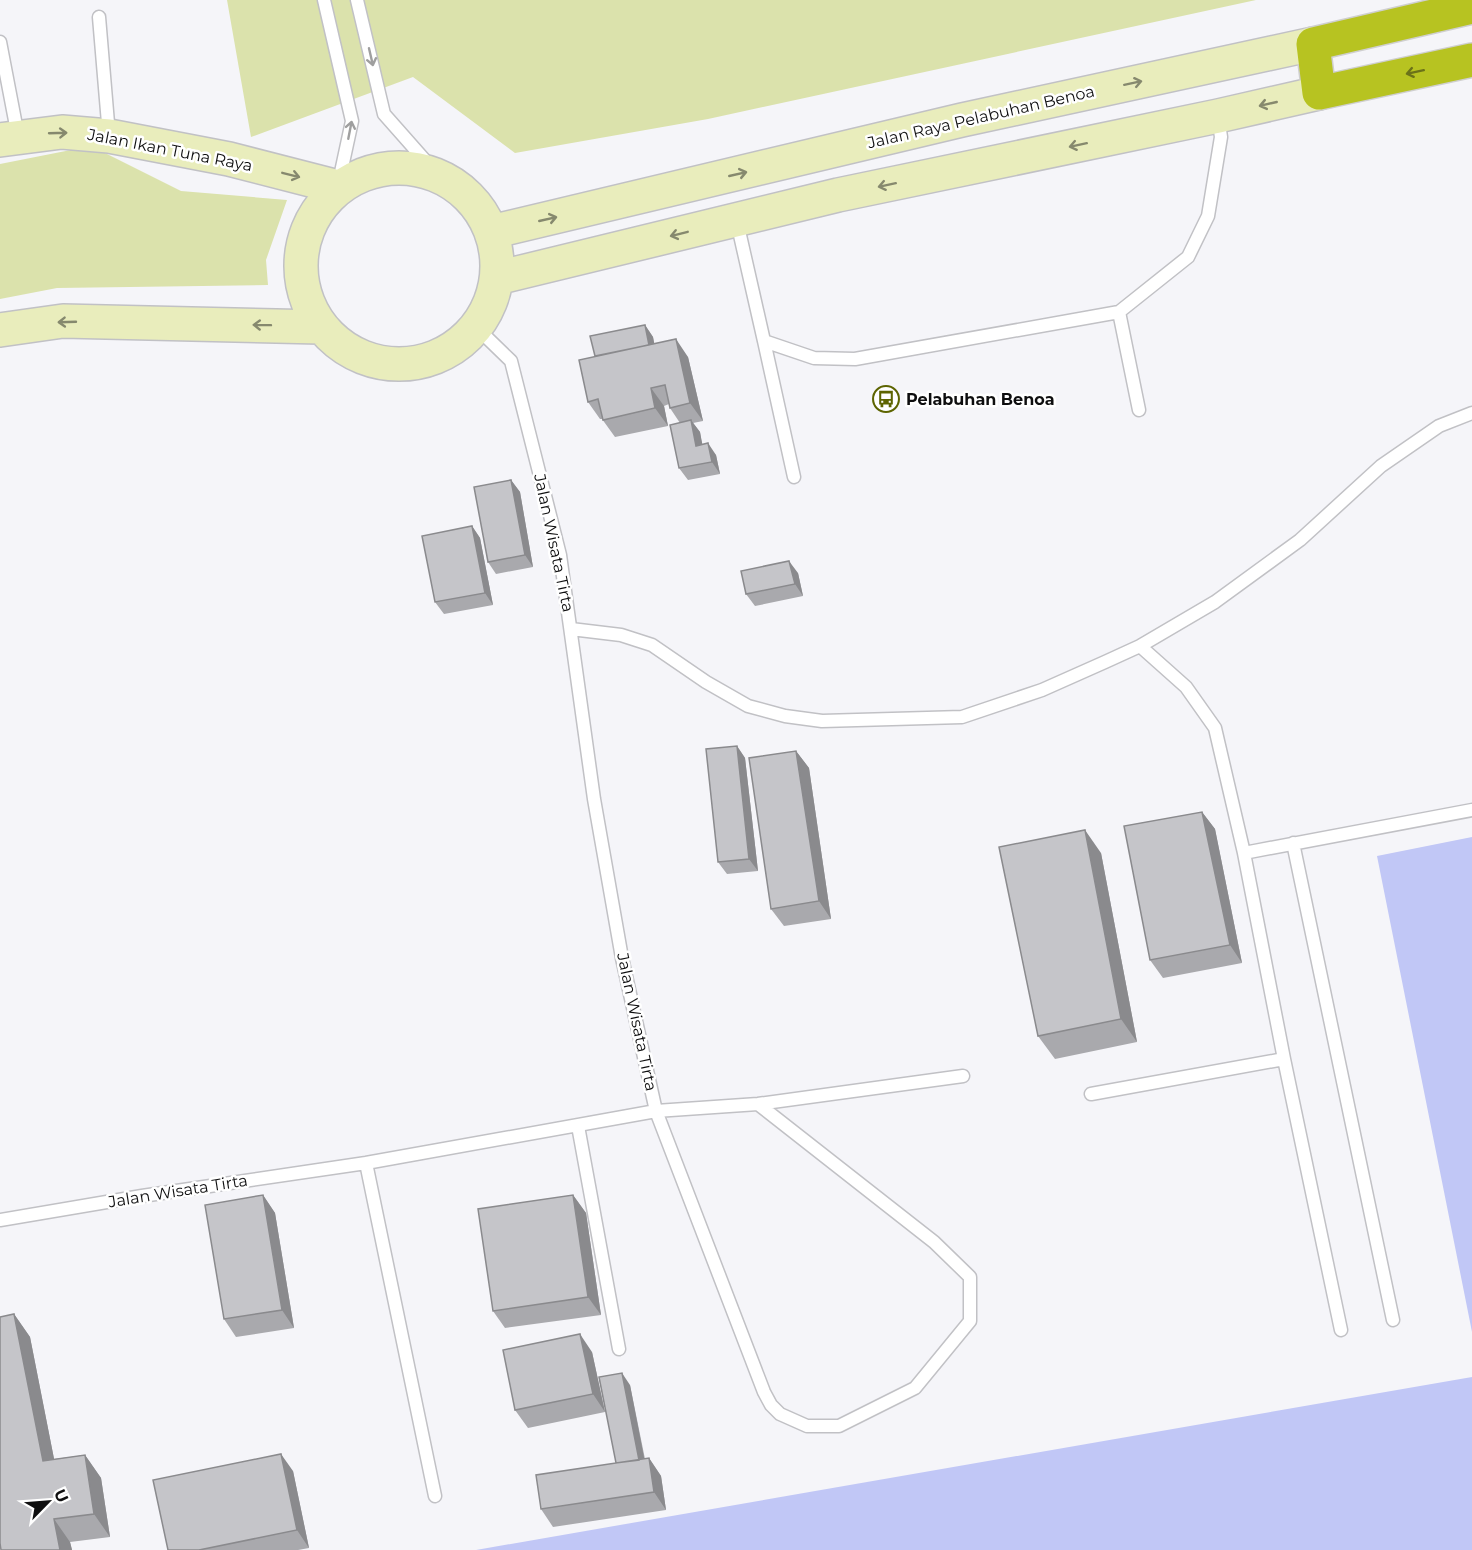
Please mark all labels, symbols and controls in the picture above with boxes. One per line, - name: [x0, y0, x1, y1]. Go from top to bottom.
- one-way arrow: [365, 47, 377, 66]
- one-way arrow: [1406, 67, 1425, 79]
- one-way arrow: [1122, 77, 1142, 88]
- street label: Jalan Raya Pelabuhan Benoa: [865, 82, 1096, 153]
- one-way arrow: [1259, 99, 1278, 111]
- one-way arrow: [345, 121, 356, 140]
- street label: Jalan Ikan Tuna Raya: [85, 125, 254, 175]
- one-way arrow: [47, 127, 67, 138]
- one-way arrow: [1069, 140, 1088, 151]
- one-way arrow: [728, 167, 747, 179]
- one-way arrow: [281, 169, 300, 181]
- one-way arrow: [878, 180, 897, 191]
- one-way arrow: [538, 212, 557, 224]
- one-way arrow: [670, 228, 689, 240]
- one-way arrow: [57, 316, 77, 328]
- one-way arrow: [252, 320, 272, 331]
- bus stop icon: Pelabuhan Benoa: [871, 384, 901, 414]
- place label: Pelabuhan Benoa: [906, 390, 1055, 409]
- street label: Jalan Wisata Tirta: [530, 471, 578, 614]
- street label: Jalan Wisata Tirta: [613, 950, 661, 1093]
- street label: Jalan Wisata Tirta: [106, 1171, 249, 1212]
- north arrow: [18, 1472, 78, 1532]
- text: U: [50, 1486, 72, 1506]

